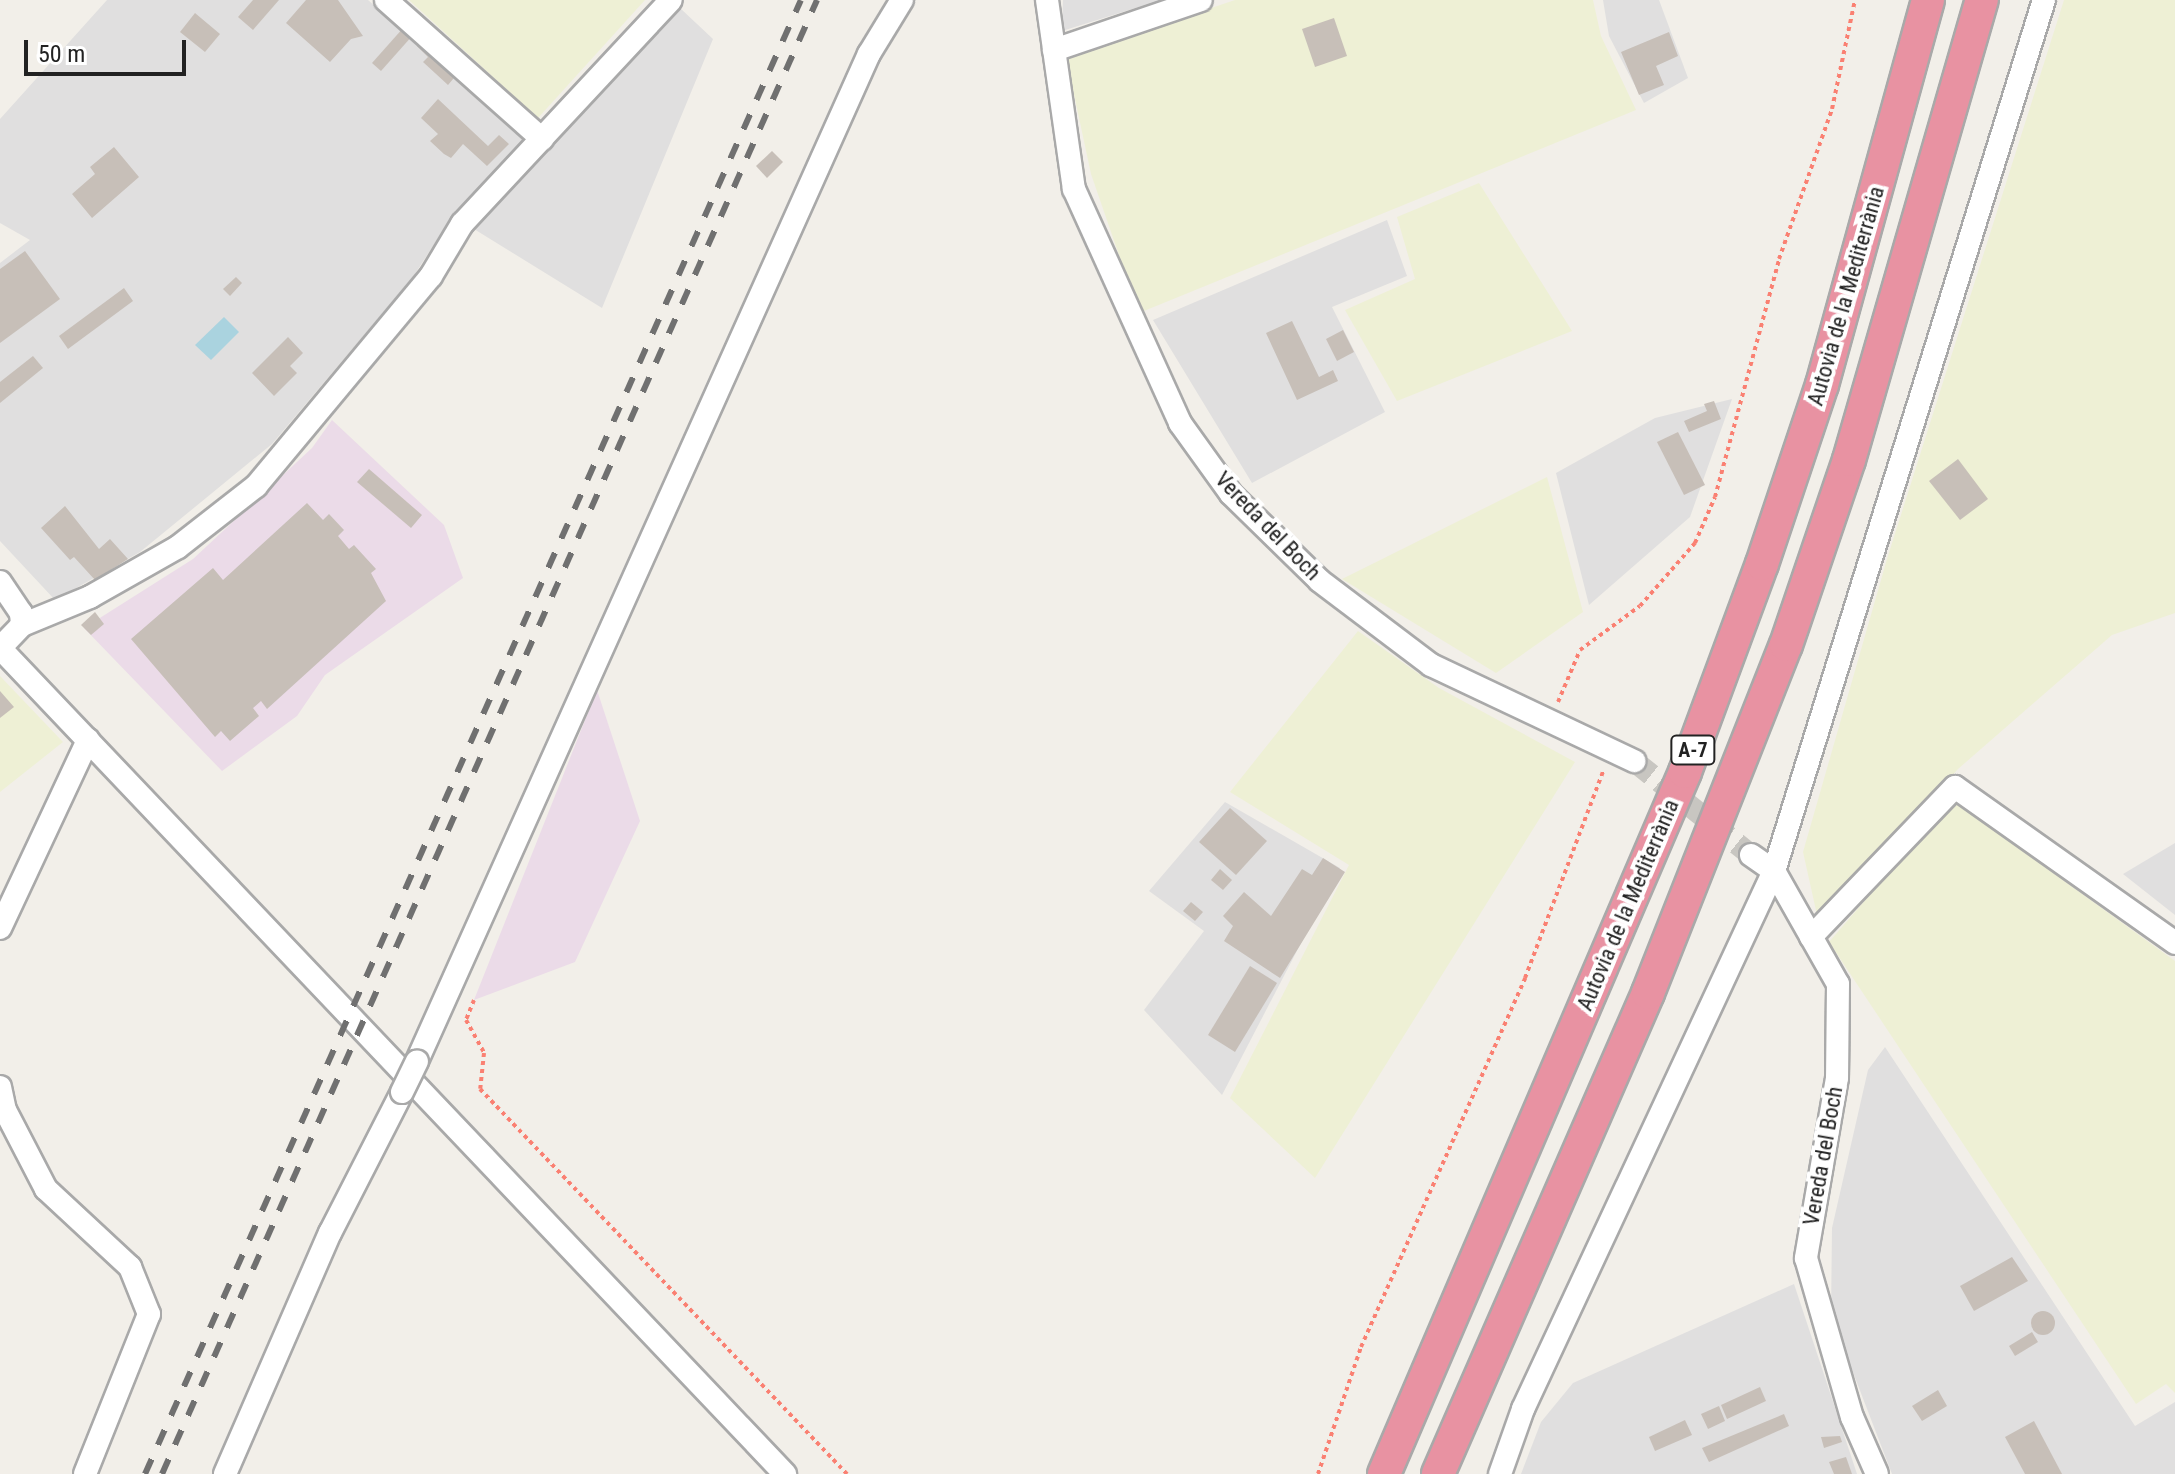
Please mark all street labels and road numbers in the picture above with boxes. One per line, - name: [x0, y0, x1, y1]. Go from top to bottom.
- street label: Autovia de la Mediterrània: [1802, 183, 1890, 409]
- street label: Vereda del Boch: [1210, 466, 1326, 586]
- road number: A-7: [1669, 734, 1717, 766]
- street label: Autovia de la Mediterrània: [1572, 795, 1684, 1015]
- street label: Vereda del Boch: [1798, 1084, 1848, 1228]

